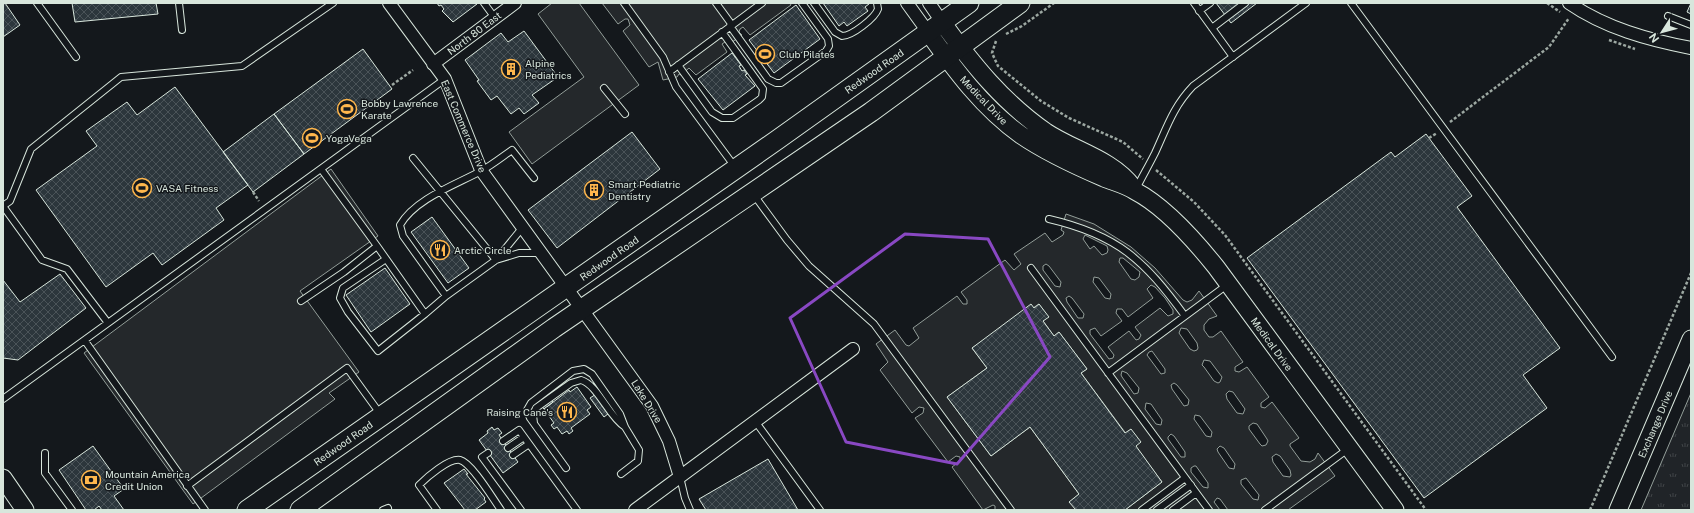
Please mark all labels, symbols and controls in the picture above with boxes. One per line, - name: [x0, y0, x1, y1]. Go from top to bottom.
- street label: North 80 East: [445, 9, 503, 57]
- north arrow: [1642, 12, 1682, 52]
- text: N: [1647, 31, 1661, 45]
- sports icon: Club Pilates: [754, 43, 776, 65]
- street label: Redwood Road: [842, 46, 906, 96]
- place label: Club Pilates: [779, 48, 835, 60]
- place label: Alpine Pediatrics: [525, 57, 572, 81]
- building icon: Alpine Pediatrics: [500, 58, 522, 80]
- street label: Medical Drive: [958, 73, 1011, 127]
- street label: East Commerce Drive: [439, 78, 489, 174]
- place label: Bobby Lawrence Karate: [361, 97, 438, 121]
- sports icon: Bobby Lawrence Karate: [336, 98, 358, 120]
- sports icon: YogaVega: [301, 127, 323, 149]
- place label: YogaVega: [326, 132, 372, 144]
- sports icon: VASA Fitness: [131, 177, 153, 199]
- place label: Smart Pediatric Dentistry: [608, 178, 680, 202]
- building icon: Smart Pediatric Dentistry: [583, 179, 605, 201]
- place label: VASA Fitness: [156, 182, 218, 194]
- street label: Redwood Road: [577, 233, 641, 283]
- restaurant icon: Arctic Circle: [429, 239, 451, 261]
- place label: Arctic Circle: [454, 244, 512, 256]
- street label: Medical Drive: [1249, 315, 1296, 373]
- street label: Lake Drive: [629, 377, 665, 425]
- street label: Exchange Drive: [1635, 388, 1675, 459]
- restaurant icon: Raising Cane's: [556, 401, 578, 423]
- place label: Raising Cane's: [486, 406, 553, 418]
- street label: Redwood Road: [311, 418, 375, 468]
- place label: Mountain America Credit Union: [105, 468, 190, 492]
- bank icon: Mountain America Credit Union: [80, 469, 102, 491]

